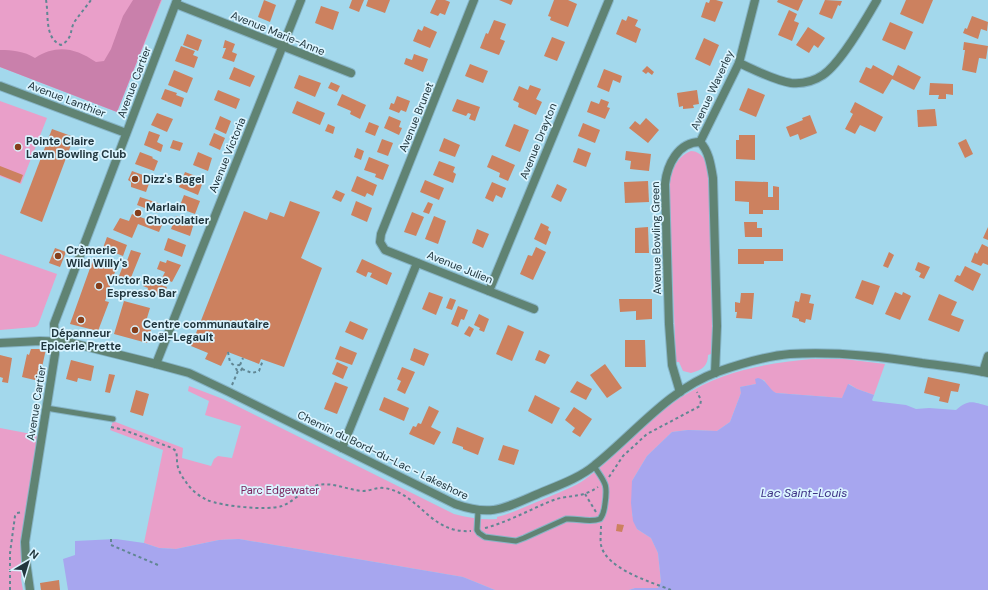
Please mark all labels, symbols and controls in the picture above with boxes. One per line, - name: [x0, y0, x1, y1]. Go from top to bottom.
- street label: Avenue Marie-Anne: [229, 8, 327, 58]
- street label: Avenue Cartier: [114, 44, 154, 120]
- street label: Avenue Waverley: [687, 48, 737, 132]
- street label: Avenue Lanthier: [26, 78, 108, 120]
- street label: Avenue Brunet: [396, 80, 436, 154]
- street label: Avenue Drayton: [516, 101, 560, 181]
- street label: Avenue Victoria: [206, 115, 248, 195]
- place label: Pointe Claire Lawn Bowling Club: [26, 134, 126, 161]
- marker: Pointe Claire Lawn Bowling Club: [13, 142, 23, 152]
- place label: Dizz's Bagel: [143, 172, 205, 186]
- marker: Dizz's Bagel: [130, 174, 140, 184]
- street label: Avenue Bowling Green: [648, 181, 664, 295]
- place label: Marlain Chocolatier: [146, 200, 210, 227]
- marker: Marlain Chocolatier: [133, 208, 143, 218]
- place label: Crèmerie Wild Willy's: [66, 243, 128, 270]
- street label: Avenue Julien: [425, 247, 495, 287]
- marker: Crèmerie Wild Willy's: [53, 251, 63, 261]
- place label: Victor Rose Espresso Bar: [107, 273, 177, 300]
- marker: Victor Rose Espresso Bar: [94, 281, 104, 291]
- marker: Dépanneur Epicerie Prette: [76, 315, 86, 325]
- place label: Centre communautaire Noël-Legault: [143, 317, 269, 344]
- marker: Centre communautaire Noël-Legault: [130, 325, 140, 335]
- place label: Dépanneur Epicerie Prette: [41, 326, 122, 353]
- street label: Avenue Cartier: [23, 365, 49, 441]
- street label: Chemin du Bord-du-Lac - Lakeshore: [295, 407, 471, 503]
- park label: Parc Edgewater: [241, 483, 319, 497]
- water label: Lac Saint-Louis: [761, 485, 847, 501]
- north arrow: [8, 542, 48, 582]
- text: N: [27, 546, 42, 562]

